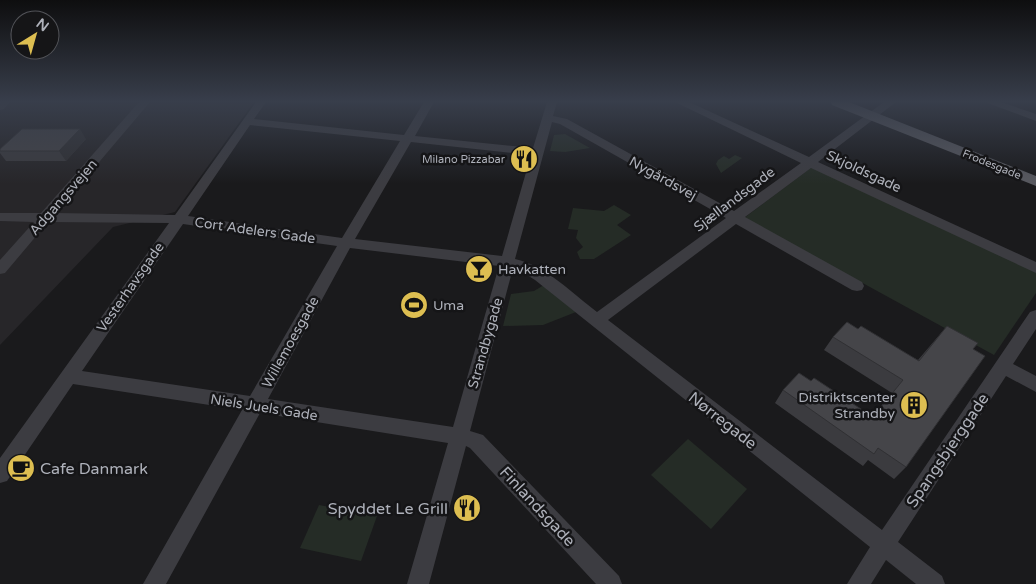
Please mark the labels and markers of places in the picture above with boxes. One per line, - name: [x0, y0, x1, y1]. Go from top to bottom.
- restaurant icon: Milano Pizzabar: [509, 144, 539, 174]
- place label: Milano Pizzabar: [422, 153, 506, 166]
- bar icon: Havkatten: [464, 254, 494, 284]
- place label: Havkatten: [498, 261, 566, 278]
- sports icon: Uma: [399, 290, 429, 320]
- place label: Uma: [433, 297, 464, 314]
- place label: Distriktscenter Strandby: [798, 389, 896, 422]
- building icon: Distriktscenter Strandby: [899, 390, 929, 420]
- cafe icon: Cafe Danmark: [6, 453, 36, 483]
- place label: Cafe Danmark: [40, 459, 148, 479]
- restaurant icon: Spyddet Le Grill: [452, 493, 482, 523]
- place label: Spyddet Le Grill: [328, 499, 448, 519]

